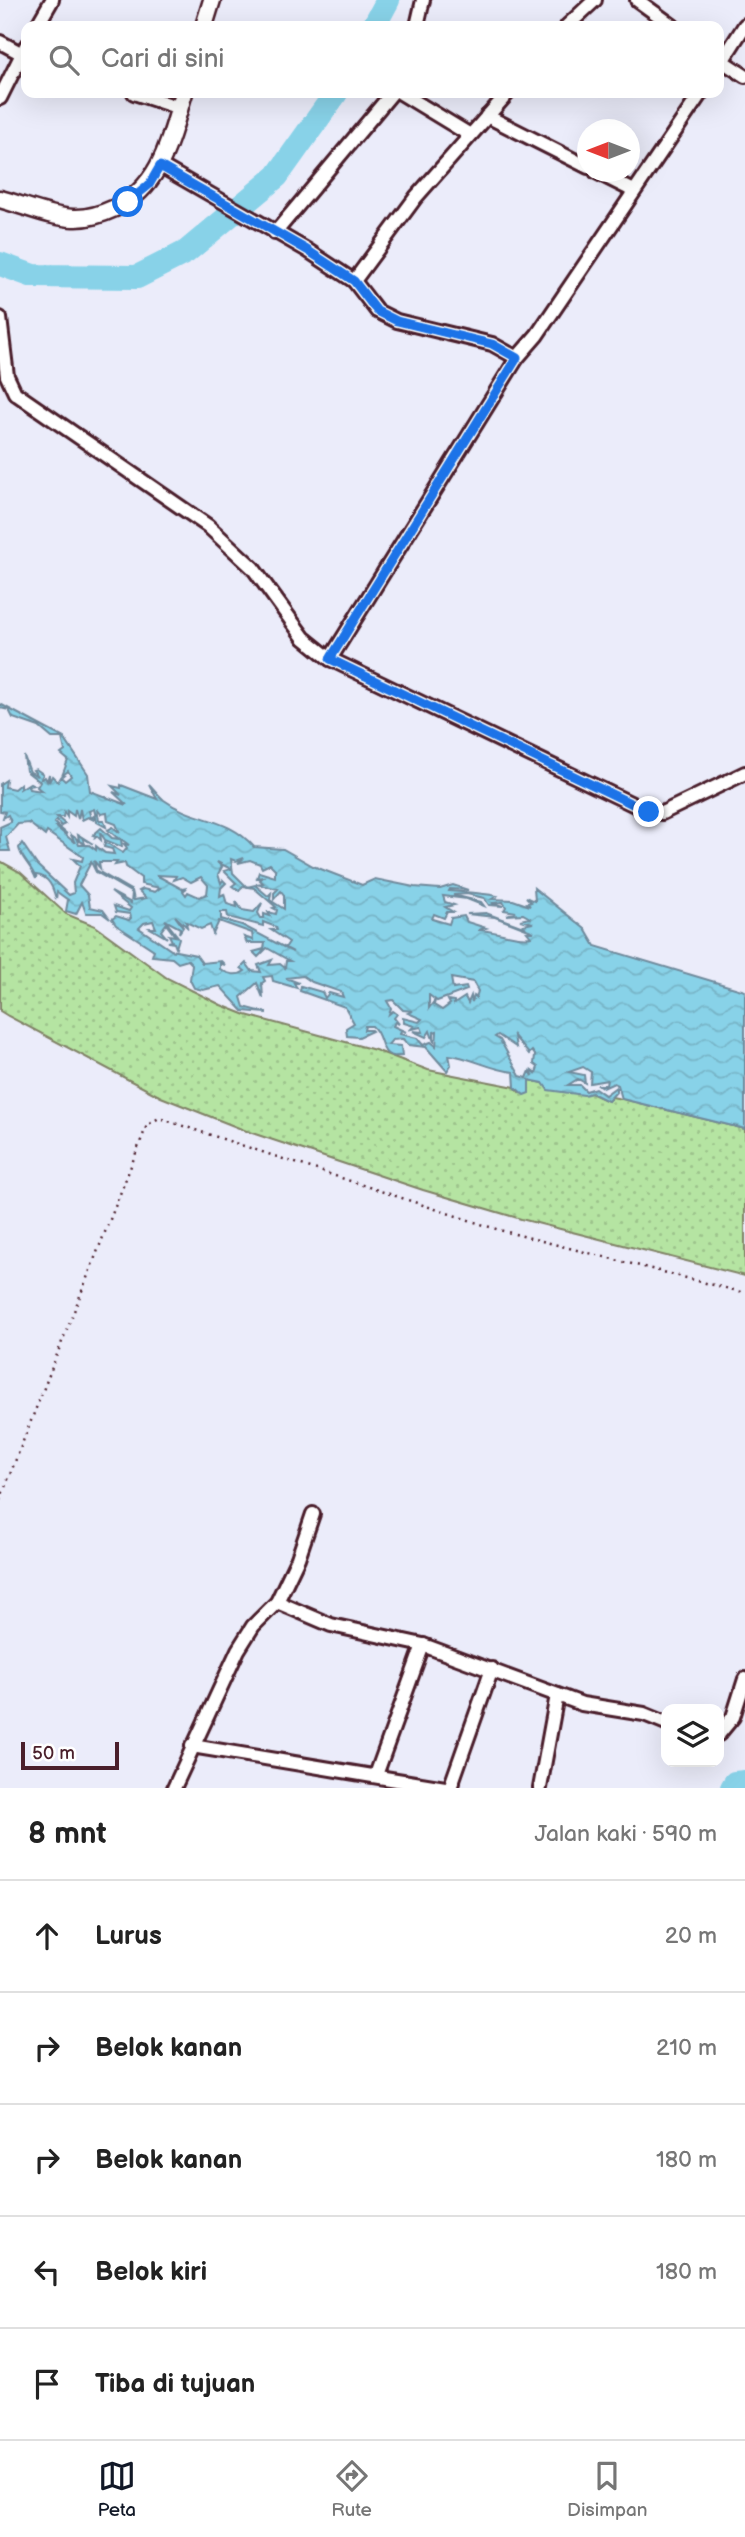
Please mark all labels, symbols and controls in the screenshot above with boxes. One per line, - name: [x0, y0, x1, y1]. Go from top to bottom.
- search box: [21, 21, 724, 98]
- icon: search: [45, 41, 83, 79]
- text: Cari di sini: [101, 44, 224, 75]
- north arrow: [577, 119, 640, 182]
- route start: [112, 186, 143, 217]
- route end: [633, 796, 664, 827]
- map controls: [661, 1704, 724, 1767]
- button: layers: [661, 1704, 724, 1767]
- scale bar: [21, 1739, 119, 1771]
- text: 50 m: [32, 1742, 75, 1765]
- text: 8 mnt: [28, 1816, 106, 1852]
- text: Jalan kaki · 590 m: [534, 1820, 717, 1848]
- icon: ahead: [28, 1917, 66, 1955]
- text: Lurus: [95, 1921, 162, 1952]
- text: 20 m: [665, 1922, 717, 1950]
- icon: right: [28, 2029, 66, 2067]
- text: Belok kanan: [95, 2033, 242, 2064]
- text: 210 m: [656, 2034, 717, 2062]
- icon: right: [28, 2141, 66, 2179]
- text: Belok kanan: [95, 2145, 242, 2176]
- text: 180 m: [656, 2146, 717, 2174]
- icon: left: [28, 2253, 66, 2291]
- text: Belok kiri: [95, 2257, 207, 2288]
- text: 180 m: [656, 2258, 717, 2286]
- icon: arrive: [28, 2365, 66, 2403]
- text: Tiba di tujuan: [95, 2369, 255, 2400]
- tab: Peta: [98, 2457, 136, 2522]
- tab: Rute: [331, 2457, 372, 2522]
- tab: Disimpan: [567, 2457, 647, 2522]

